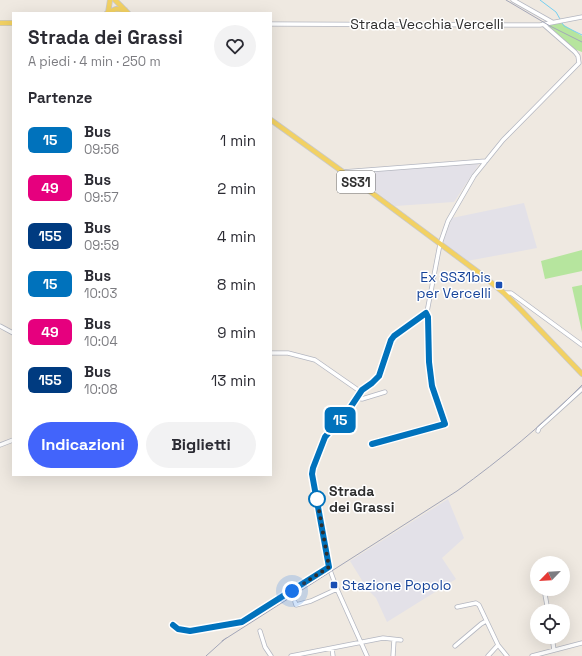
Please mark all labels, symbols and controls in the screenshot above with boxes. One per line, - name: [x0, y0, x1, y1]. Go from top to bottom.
- street label: Strada Vecchia Vercelli: [350, 15, 504, 33]
- text: Strada dei Grassi: [28, 25, 183, 50]
- button: heart: [214, 25, 256, 67]
- text: A piedi · 4 min · 250 m: [28, 53, 161, 70]
- text: Partenze: [28, 88, 92, 107]
- text: Bus: [84, 122, 111, 141]
- text: 15: [43, 131, 57, 149]
- text: 1 min: [220, 131, 256, 150]
- text: 09:56: [84, 141, 119, 158]
- text: Bus: [84, 170, 111, 189]
- road number: SS31: [337, 171, 375, 193]
- text: 49: [41, 179, 59, 197]
- text: 2 min: [217, 179, 256, 198]
- text: 09:57: [84, 189, 119, 206]
- text: Bus: [84, 218, 111, 237]
- text: 155: [38, 227, 62, 245]
- text: 4 min: [217, 227, 256, 246]
- text: 09:59: [84, 237, 119, 254]
- text: Bus: [84, 266, 111, 285]
- place label: Ex SS31bis per Vercelli: [417, 268, 491, 302]
- text: 15: [43, 275, 57, 293]
- text: 8 min: [217, 275, 256, 294]
- marker: Ex SS31bis per Vercelli: [494, 280, 504, 290]
- text: 10:03: [84, 285, 117, 302]
- text: Bus: [84, 314, 111, 333]
- text: 49: [41, 323, 59, 341]
- text: 9 min: [217, 323, 256, 342]
- text: 10:04: [84, 333, 118, 350]
- text: Bus: [84, 362, 111, 381]
- text: 155: [38, 371, 62, 389]
- text: 13 min: [211, 371, 256, 390]
- text: 10:08: [84, 381, 118, 398]
- line badge: 15: [322, 407, 358, 433]
- text: 15: [333, 411, 347, 429]
- button: Indicazioni: [28, 422, 138, 468]
- button: Biglietti: [146, 422, 256, 468]
- place label: Strada dei Grassi: [329, 482, 394, 516]
- marker: Strada dei Grassi: [308, 490, 326, 508]
- north arrow: [530, 556, 570, 596]
- map controls: [530, 556, 570, 644]
- place label: Stazione Popolo: [342, 576, 451, 594]
- marker: Stazione Popolo: [329, 580, 339, 590]
- your location: [282, 581, 302, 601]
- button: locate: [530, 604, 570, 644]

